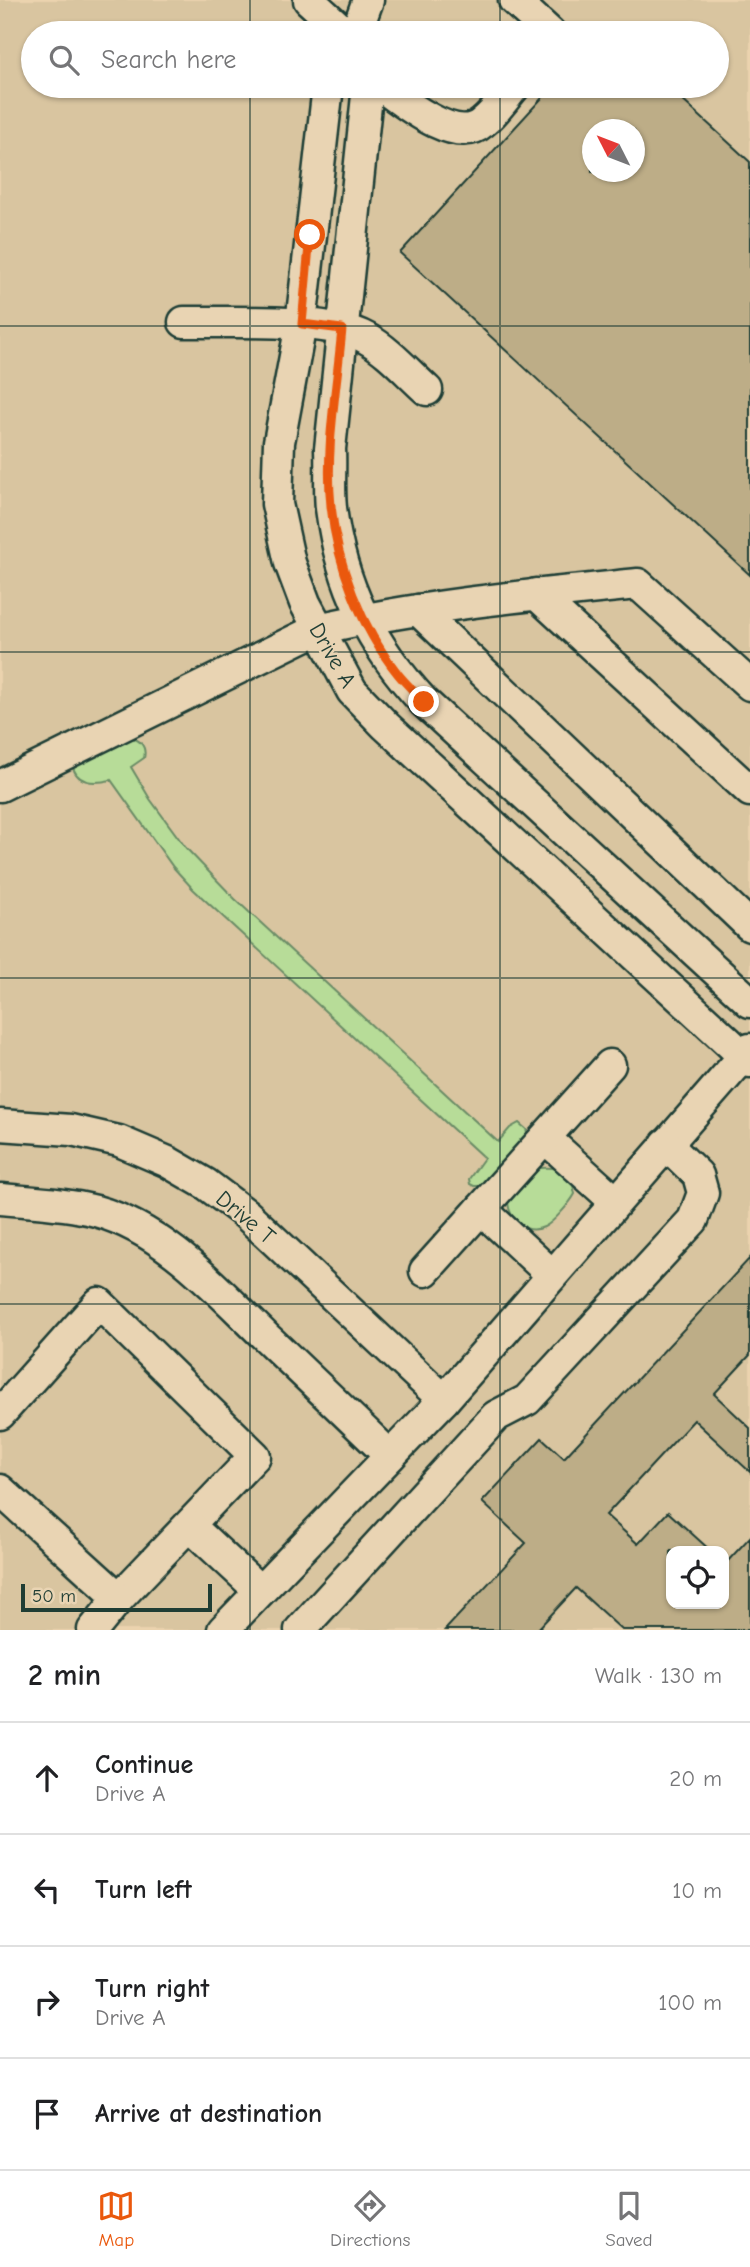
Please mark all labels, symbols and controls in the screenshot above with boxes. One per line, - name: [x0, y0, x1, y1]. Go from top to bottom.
- search box: [21, 21, 729, 98]
- icon: search: [45, 41, 83, 79]
- text: Search here: [101, 45, 236, 75]
- north arrow: [582, 119, 645, 182]
- route start: [294, 219, 325, 250]
- street label: Drive A: [303, 618, 362, 693]
- route end: [408, 686, 439, 717]
- street label: Drive T: [211, 1185, 281, 1250]
- map controls: [666, 1546, 729, 1609]
- button: locate: [666, 1546, 729, 1609]
- scale bar: [21, 1581, 212, 1613]
- text: 50 m: [32, 1585, 76, 1607]
- text: 2 min: [28, 1658, 101, 1693]
- text: Walk · 130 m: [595, 1662, 722, 1689]
- text: Continue: [95, 1750, 193, 1780]
- icon: ahead: [28, 1759, 66, 1797]
- text: 20 m: [669, 1765, 722, 1792]
- text: Drive A: [95, 1780, 166, 1807]
- icon: left: [28, 1871, 66, 1909]
- text: Turn left: [95, 1875, 192, 1905]
- text: 10 m: [672, 1877, 722, 1904]
- text: Turn right: [95, 1974, 209, 2004]
- icon: right: [28, 1983, 66, 2021]
- text: 100 m: [658, 1989, 722, 2016]
- text: Drive A: [95, 2004, 166, 2031]
- icon: arrive: [28, 2095, 66, 2133]
- text: Arrive at destination: [95, 2099, 322, 2129]
- tab: Map: [97, 2187, 135, 2251]
- tab: Directions: [330, 2187, 410, 2251]
- tab: Saved: [605, 2187, 653, 2251]

